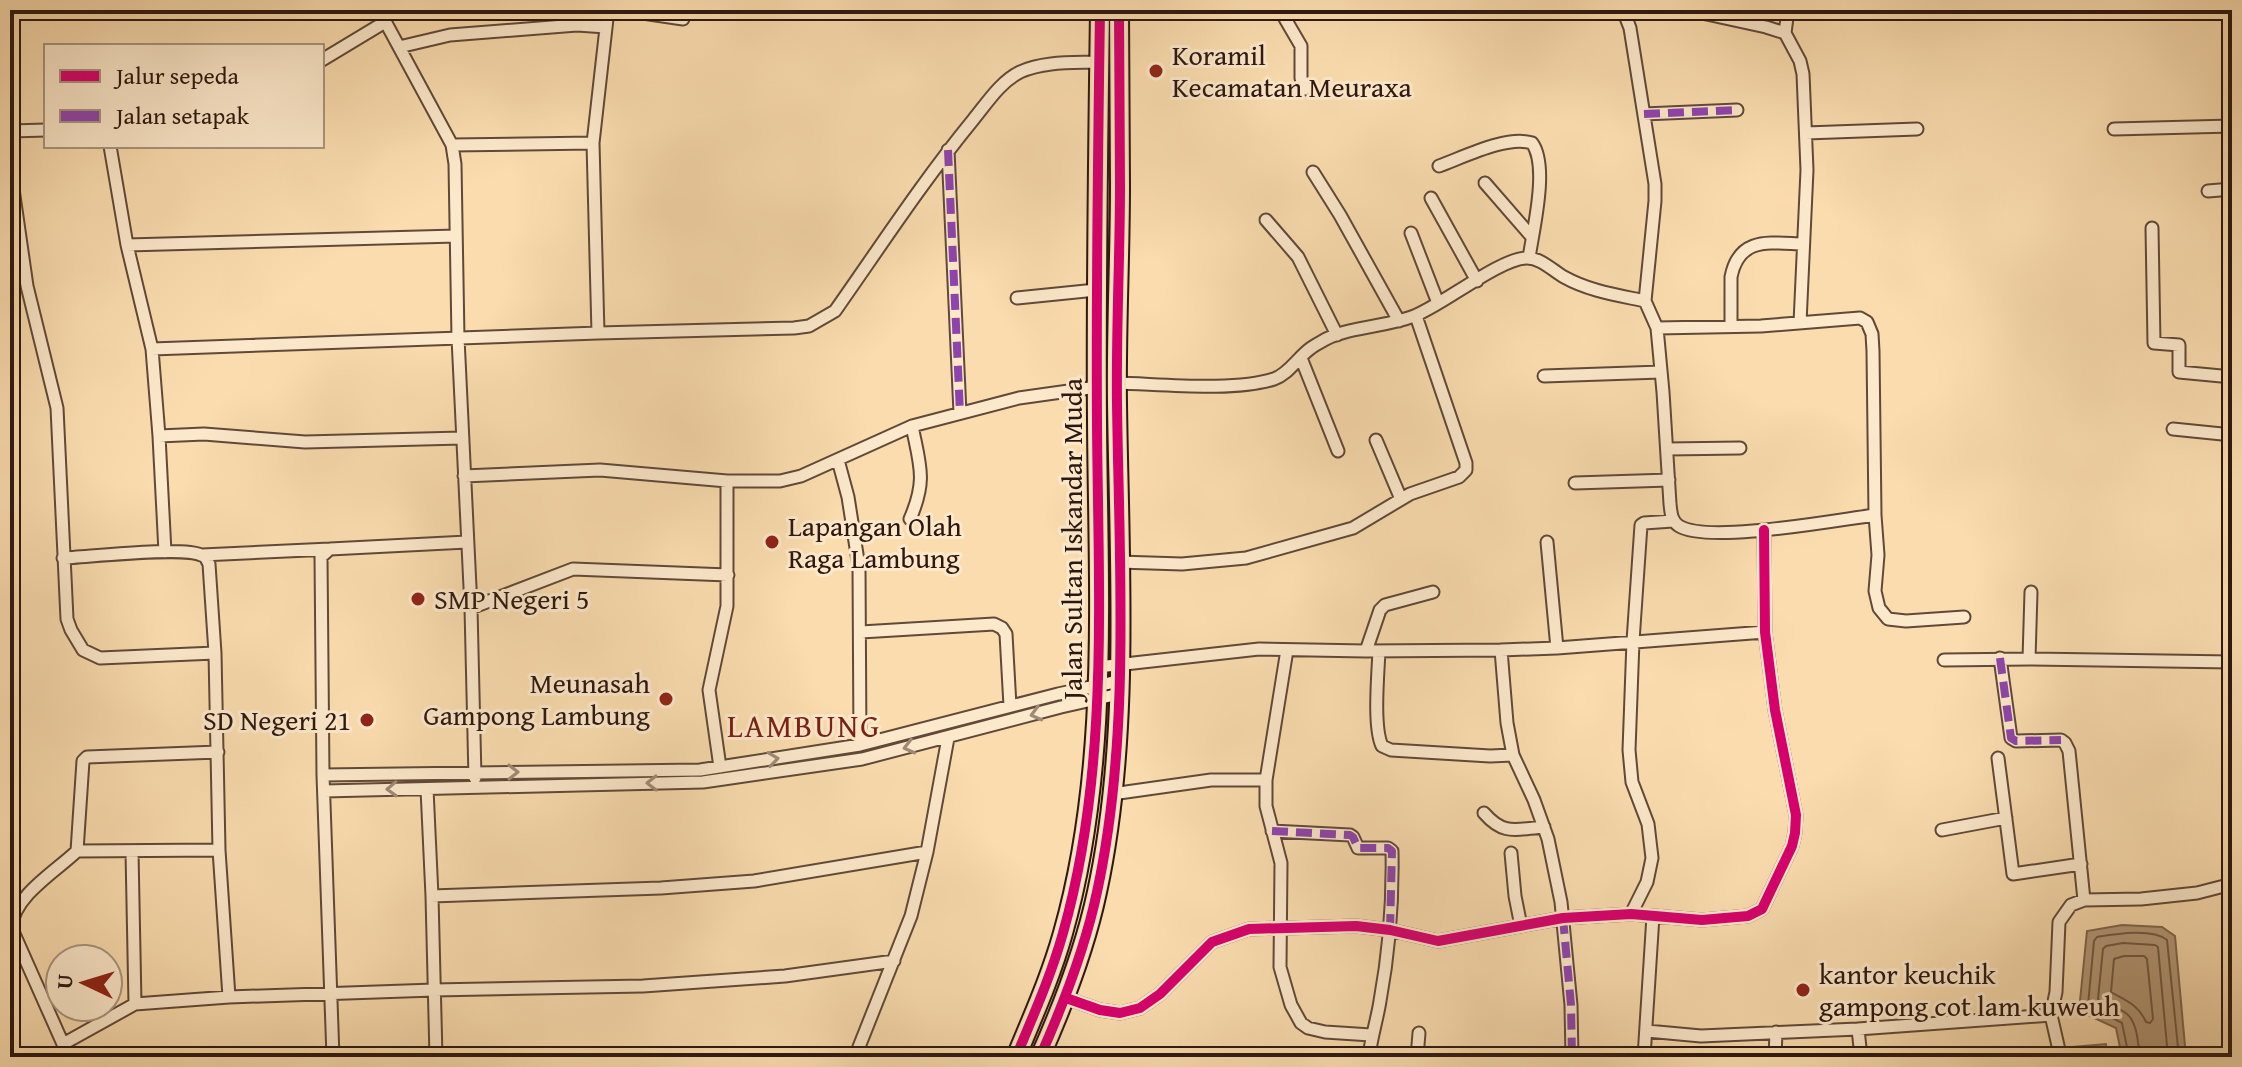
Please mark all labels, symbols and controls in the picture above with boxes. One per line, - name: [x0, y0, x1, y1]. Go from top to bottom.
- place label: Koramil Kecamatan Meuraxa: [1172, 34, 1412, 107]
- legend: [44, 44, 324, 148]
- text: Jalur sepeda: [113, 58, 240, 93]
- marker: Koramil Kecamatan Meuraxa: [1147, 62, 1165, 80]
- text: Jalan setapak: [113, 98, 250, 133]
- street label: Jalan Sultan Iskandar Muda: [1051, 377, 1092, 703]
- place label: Lapangan Olah Raga Lambung: [788, 505, 962, 578]
- marker: Lapangan Olah Raga Lambung: [763, 533, 781, 551]
- place label: SMP Negeri 5: [434, 578, 589, 619]
- marker: SMP Negeri 5: [409, 590, 427, 608]
- place label: Meunasah Gampong Lambung: [423, 662, 650, 735]
- marker: Meunasah Gampong Lambung: [657, 690, 675, 708]
- place label: SD Negeri 21: [203, 699, 351, 740]
- district label: LAMBUNG: [727, 702, 881, 749]
- one-way arrow: [1030, 704, 1044, 721]
- marker: SD Negeri 21: [358, 711, 376, 729]
- one-way arrow: [903, 738, 917, 755]
- one-way arrow: [766, 751, 780, 768]
- one-way arrow: [507, 764, 520, 781]
- one-way arrow: [645, 775, 658, 792]
- one-way arrow: [385, 781, 398, 798]
- north arrow: [44, 943, 124, 1023]
- place label: kantor keuchik gampong cot lam kuweuh: [1819, 953, 2120, 1026]
- text: U: [48, 973, 81, 990]
- marker: kantor keuchik gampong cot lam kuweuh: [1794, 981, 1812, 999]

